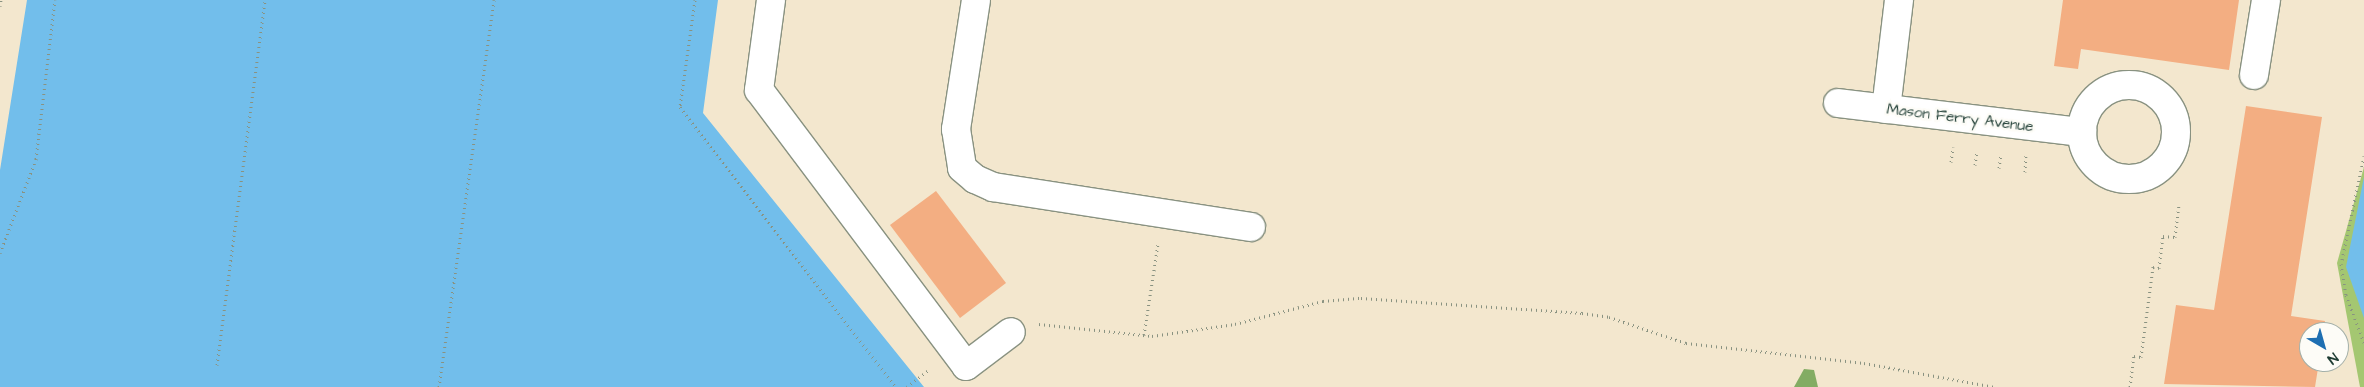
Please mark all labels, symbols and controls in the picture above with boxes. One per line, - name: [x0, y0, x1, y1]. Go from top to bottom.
- street label: Mason Ferry Avenue: [1886, 100, 2034, 136]
- north arrow: [2299, 322, 2349, 372]
- text: N: [2323, 347, 2342, 369]

